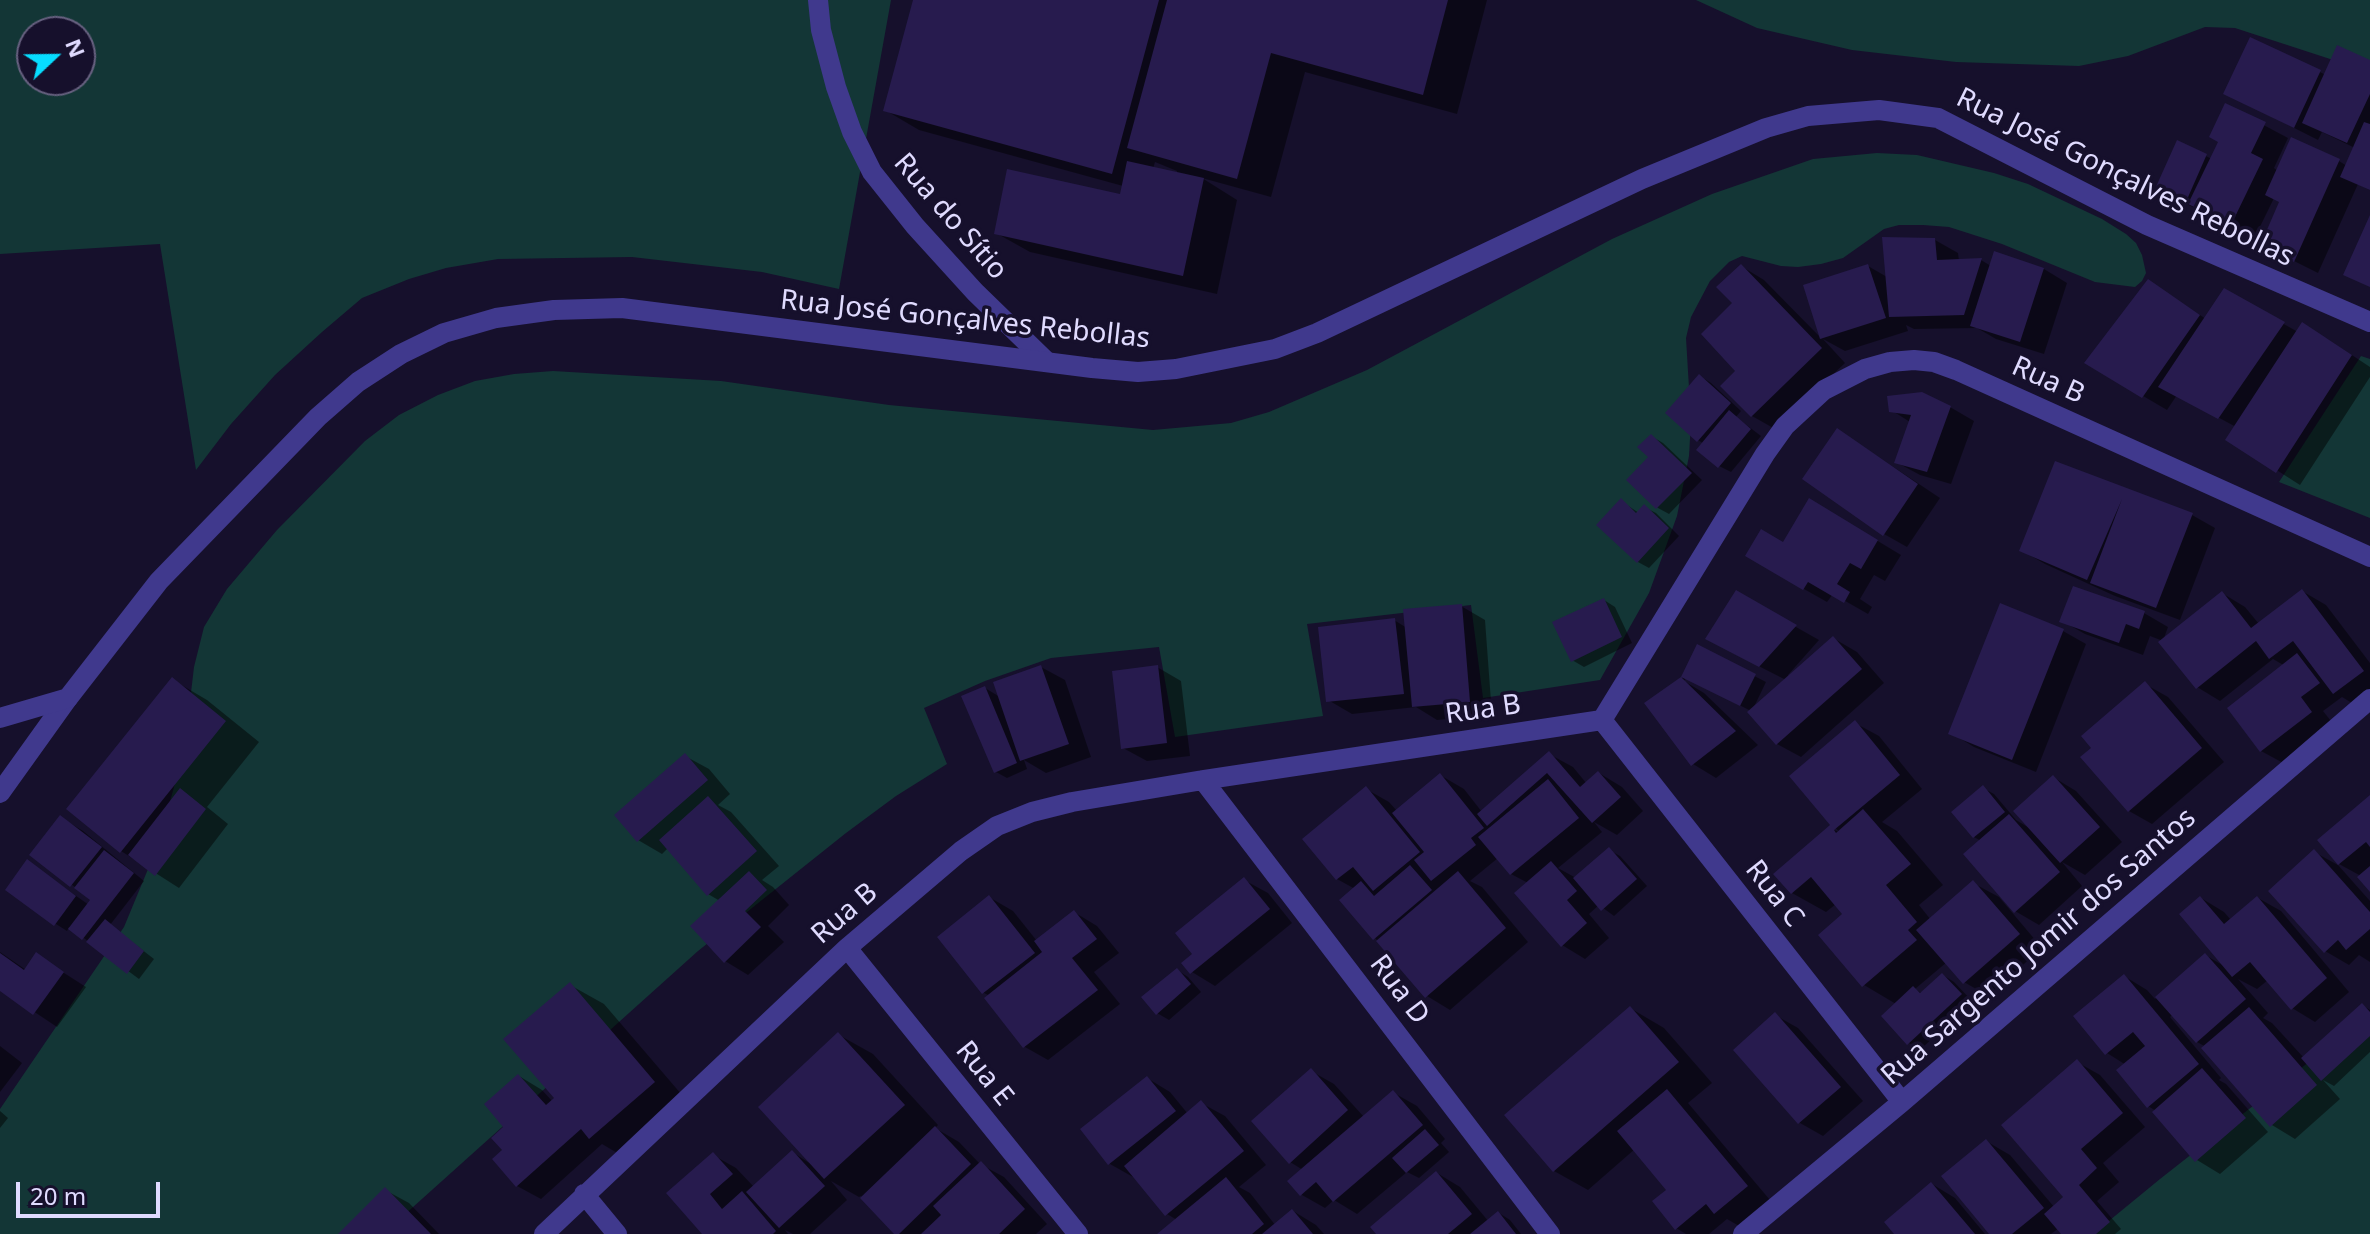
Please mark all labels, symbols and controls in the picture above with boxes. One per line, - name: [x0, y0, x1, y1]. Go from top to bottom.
- north arrow: [16, 16, 96, 96]
- text: N: [59, 34, 94, 62]
- street label: Rua José Gonçalves Rebollas: [1951, 81, 2299, 275]
- street label: Rua do Sítio: [886, 147, 1014, 287]
- street label: Rua José Gonçalves Rebollas: [779, 284, 1151, 356]
- street label: Rua B: [2006, 350, 2090, 412]
- street label: Rua B: [1443, 688, 1523, 732]
- street label: Rua Sargento Jomir dos Santos: [1875, 801, 2203, 1093]
- street label: Rua C: [1738, 854, 1810, 934]
- street label: Rua B: [805, 876, 885, 952]
- street label: Rua D: [1362, 949, 1436, 1031]
- street label: Rua E: [948, 1035, 1020, 1113]
- scale bar: [20, 1166, 164, 1216]
- text: 20 m: [30, 1179, 86, 1212]

